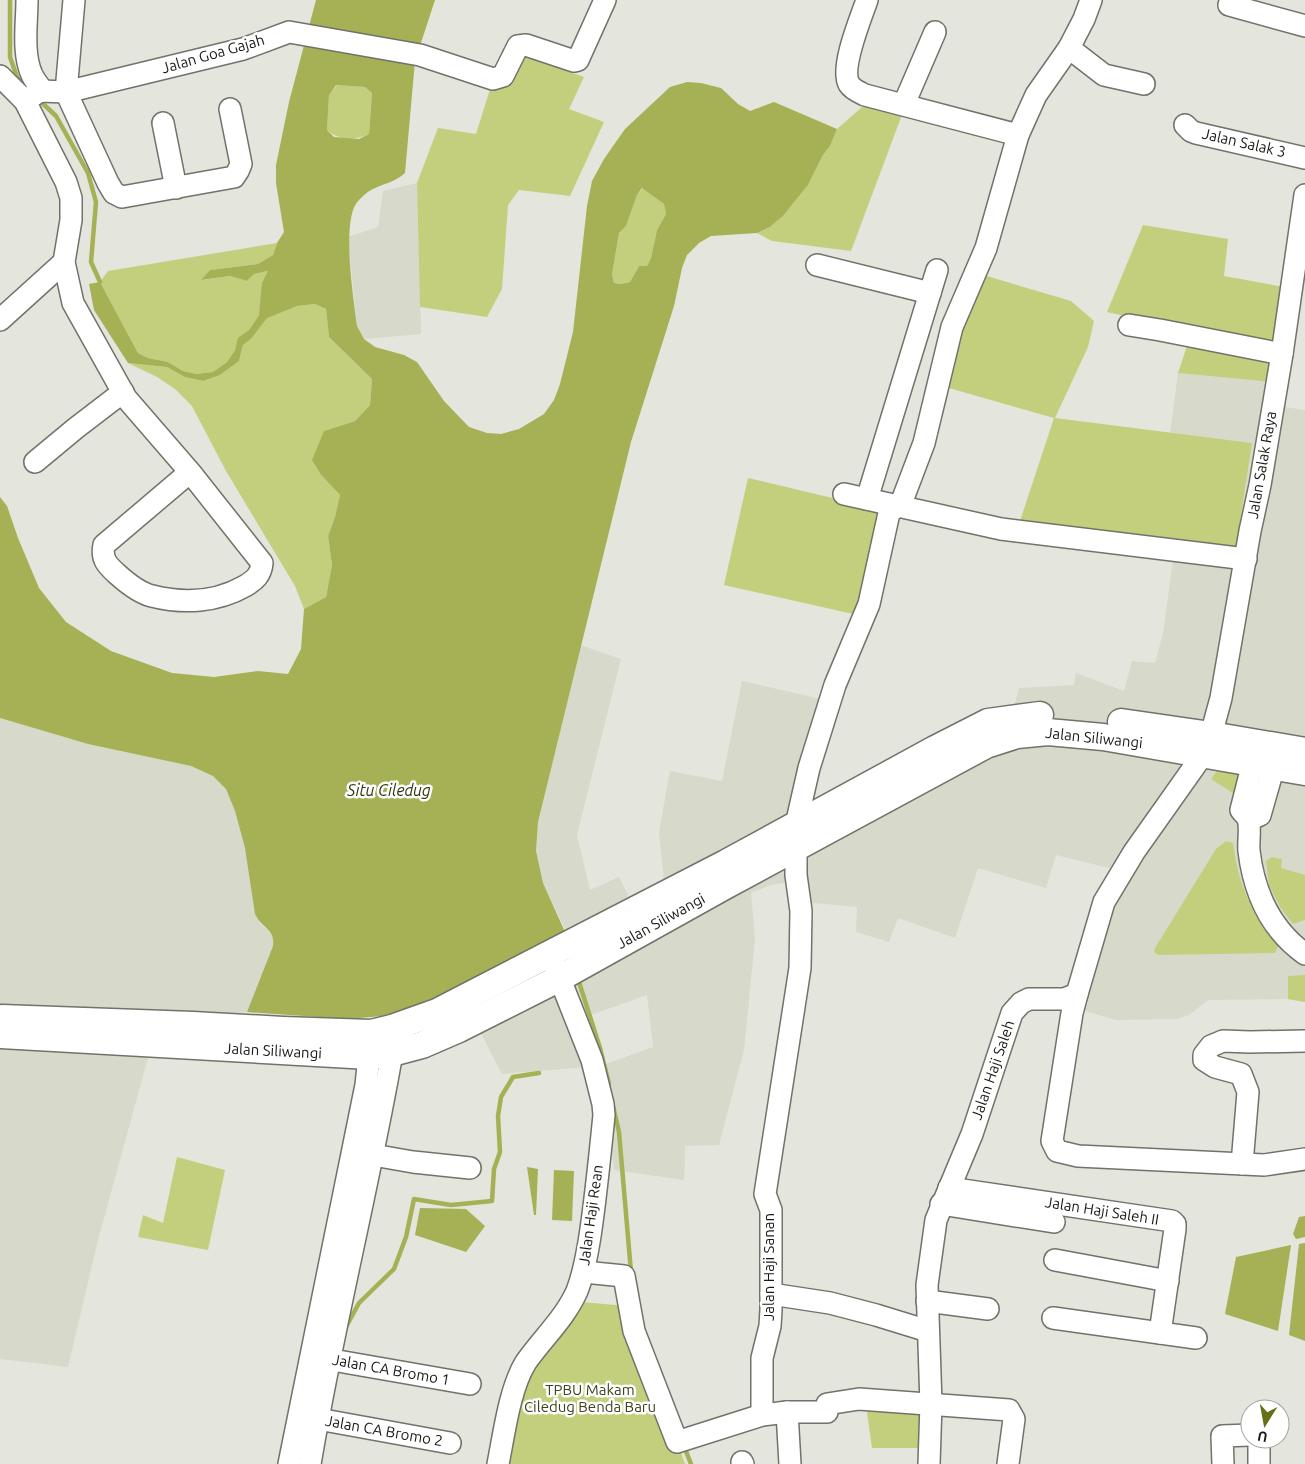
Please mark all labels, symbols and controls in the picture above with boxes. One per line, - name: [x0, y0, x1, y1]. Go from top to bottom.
- street label: Jalan Goa Gajah: [159, 31, 266, 76]
- street label: Jalan Salak 3: [1201, 125, 1288, 160]
- street label: Jalan Salak Raya: [1244, 410, 1279, 520]
- street label: Jalan Siliwangi: [1044, 724, 1144, 751]
- water label: Situ Ciledug: [346, 781, 431, 799]
- street label: Jalan Siliwangi: [614, 889, 708, 952]
- street label: Jalan Haji Saleh: [968, 1018, 1017, 1122]
- street label: Jalan Siliwangi: [224, 1039, 322, 1062]
- street label: Jalan Haji Rean: [575, 1163, 606, 1266]
- street label: Jalan Haji Saleh II: [1044, 1193, 1160, 1228]
- street label: Jalan Haji Sanan: [760, 1213, 777, 1321]
- street label: Jalan CA Bromo 1: [331, 1351, 451, 1388]
- park label: TPBU Makam Ciledug Benda Baru: [524, 1381, 656, 1415]
- north arrow: [1240, 1399, 1290, 1449]
- street label: Jalan CA Bromo 2: [324, 1412, 444, 1449]
- text: U: [1256, 1428, 1269, 1446]

